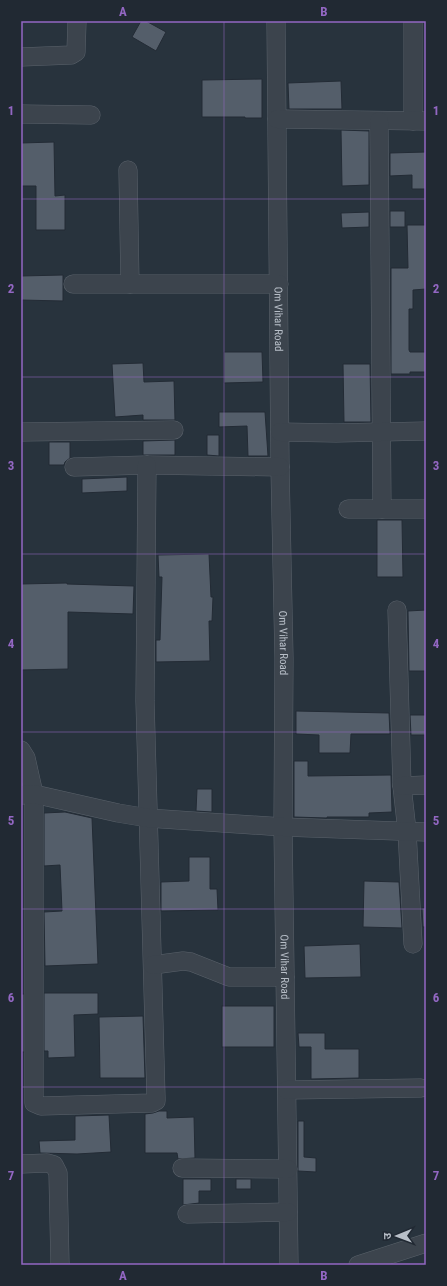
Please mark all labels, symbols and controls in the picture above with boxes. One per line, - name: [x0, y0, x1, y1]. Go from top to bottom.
- text: A: [119, 4, 127, 19]
- text: B: [320, 4, 328, 19]
- text: 1: [8, 103, 14, 118]
- text: 1: [433, 103, 439, 118]
- text: 2: [8, 281, 15, 296]
- text: 2: [433, 281, 440, 296]
- street label: Om Vihar Road: [271, 287, 285, 351]
- text: 3: [8, 458, 14, 473]
- text: 3: [433, 458, 439, 473]
- street label: Om Vihar Road: [276, 610, 290, 675]
- text: 4: [8, 636, 15, 651]
- text: 4: [433, 636, 440, 651]
- text: 5: [8, 813, 15, 828]
- text: 5: [433, 813, 440, 828]
- street label: Om Vihar Road: [277, 934, 291, 999]
- text: 6: [8, 990, 15, 1005]
- text: 6: [433, 990, 440, 1005]
- text: 7: [8, 1168, 15, 1183]
- text: 7: [433, 1168, 440, 1183]
- north arrow: [377, 1216, 417, 1256]
- text: उ: [381, 1232, 394, 1239]
- text: A: [119, 1268, 127, 1283]
- text: B: [320, 1268, 328, 1283]

